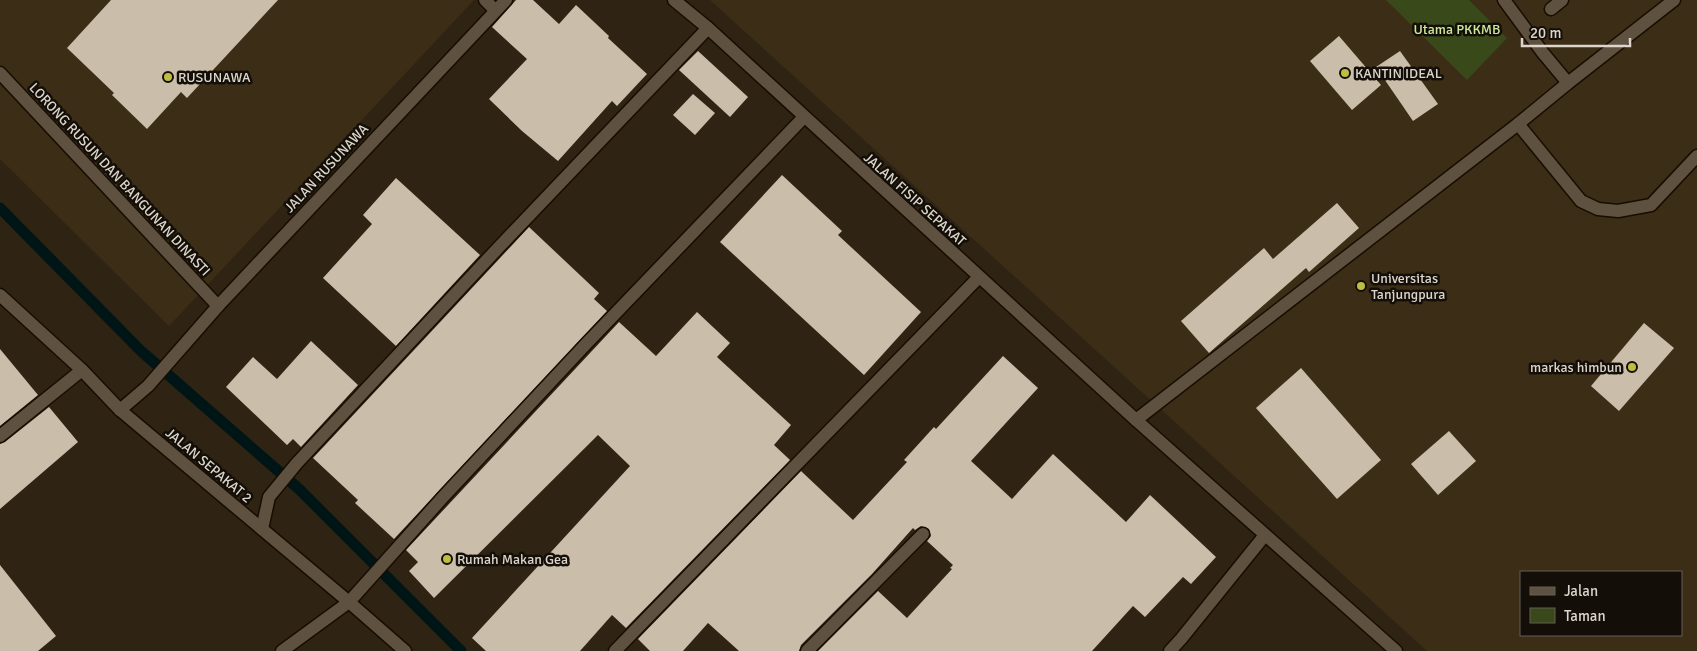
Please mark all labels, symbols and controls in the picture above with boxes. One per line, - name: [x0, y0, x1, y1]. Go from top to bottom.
- scale bar: [1522, 15, 1630, 47]
- park label: Utama PKKMB: [1413, 21, 1501, 38]
- text: 20 m: [1530, 24, 1561, 42]
- place label: KANTIN IDEAL: [1355, 65, 1442, 82]
- marker: KANTIN IDEAL: [1339, 67, 1351, 79]
- place label: RUSUNAWA: [178, 69, 251, 86]
- marker: RUSUNAWA: [162, 71, 174, 83]
- street label: LORONG RUSUN DAN BANGUNAN DINASTI: [26, 79, 214, 279]
- street label: JALAN RUSUNAWA: [281, 120, 372, 216]
- street label: JALAN FISIP SEPAKAT: [860, 149, 969, 250]
- place label: Universitas Tanjungpura: [1371, 270, 1445, 303]
- marker: Universitas Tanjungpura: [1355, 280, 1367, 292]
- place label: markas himbun: [1530, 359, 1622, 376]
- marker: markas himbun: [1626, 361, 1638, 373]
- street label: JALAN SEPAKAT 2: [162, 424, 255, 507]
- place label: Rumah Makan Gea: [457, 551, 568, 568]
- marker: Rumah Makan Gea: [441, 553, 453, 565]
- legend: [1520, 571, 1682, 636]
- text: Jalan: [1564, 582, 1598, 600]
- text: Taman: [1564, 607, 1606, 625]

